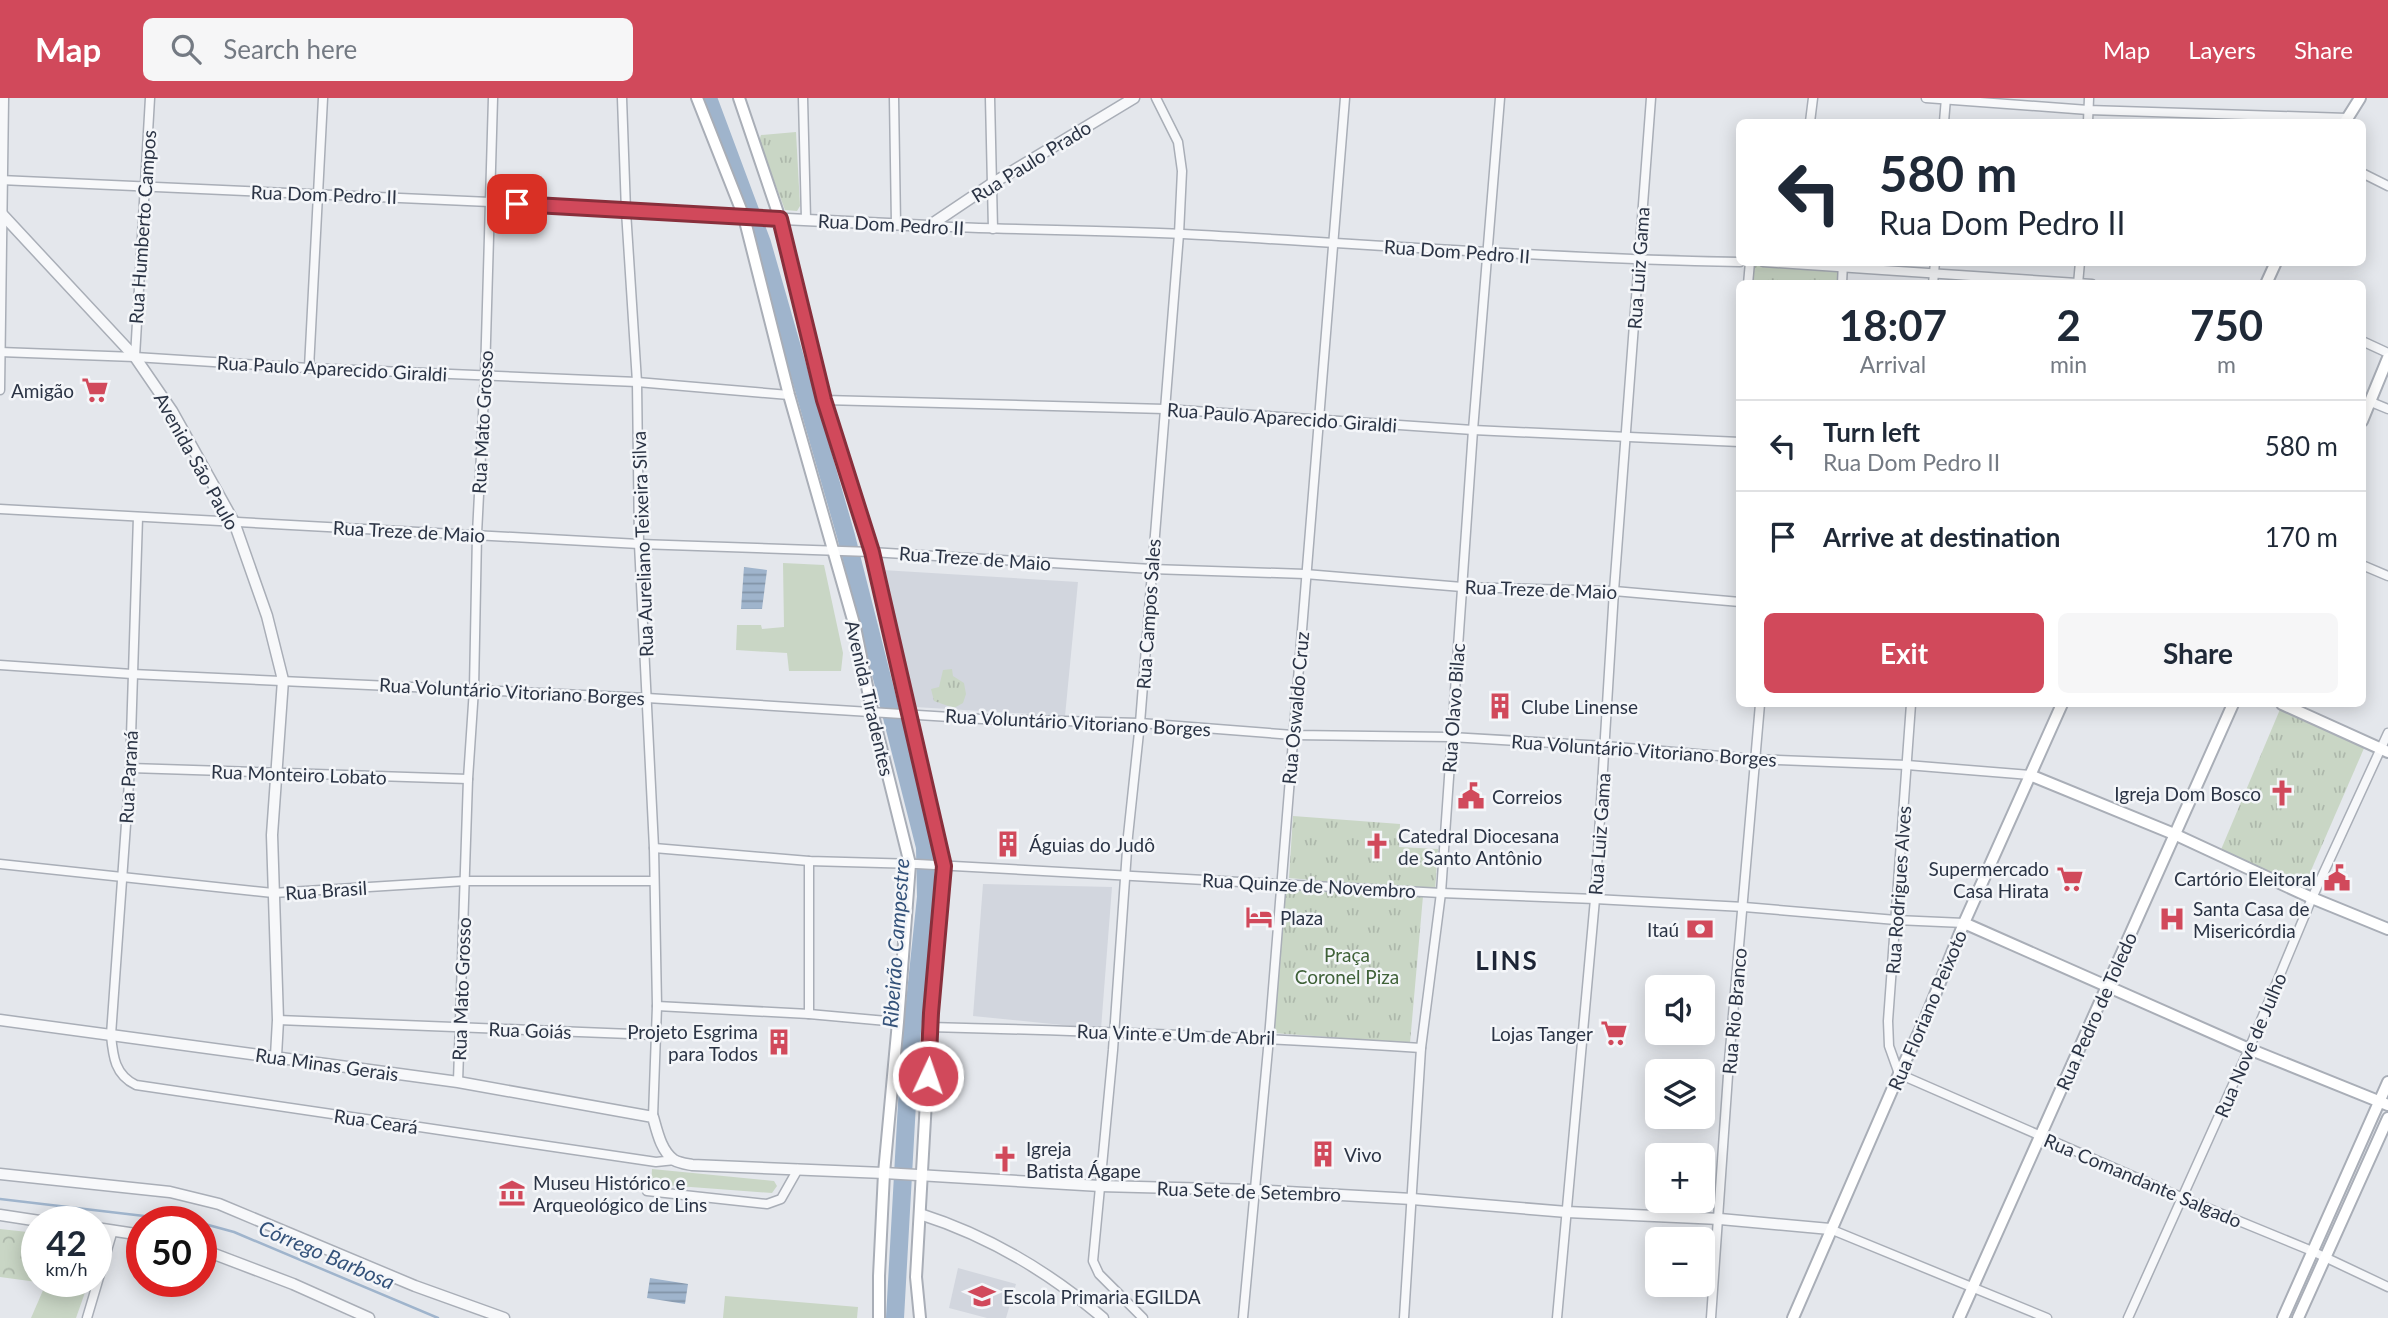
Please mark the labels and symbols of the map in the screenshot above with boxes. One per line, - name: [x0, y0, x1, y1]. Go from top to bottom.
- street label: Rua Paulo Prado: [967, 115, 1095, 207]
- street label: Rua Humberto Campos: [124, 129, 160, 325]
- pin: [487, 174, 547, 234]
- street label: Rua Dom Pedro II: [250, 180, 398, 208]
- street label: Rua Luiz Gama: [1622, 206, 1654, 330]
- street label: Rua Dom Pedro II: [817, 209, 965, 239]
- street label: Rua Dom Pedro II: [1383, 234, 1531, 268]
- street label: Rua Paulo Aparecido Giraldi: [216, 350, 448, 386]
- street label: Rua Mato Grosso: [467, 350, 497, 494]
- supermarket icon: Amigão: [80, 375, 110, 405]
- place label: Amigão: [11, 379, 74, 402]
- street label: Avenida São Paulo: [150, 388, 244, 534]
- street label: Rua Paulo Aparecido Giraldi: [1166, 397, 1398, 437]
- street label: Rua Aureliano Teixeira Silva: [627, 431, 657, 657]
- street label: Rua Treze de Maio: [332, 516, 486, 546]
- street label: Rua Campos Sales: [1131, 538, 1165, 690]
- street label: Rua Treze de Maio: [898, 541, 1052, 575]
- street label: Rua Treze de Maio: [1464, 575, 1618, 603]
- street label: Avenida Tiradentes: [841, 618, 899, 778]
- street label: Rua Oswaldo Cruz: [1277, 631, 1313, 785]
- street label: Rua Olavo Bilac: [1437, 642, 1469, 774]
- street label: Rua Voluntário Vitoriano Borges: [379, 673, 645, 709]
- building icon: Clube Linense: [1485, 691, 1515, 721]
- place label: Clube Linense: [1521, 695, 1638, 718]
- street label: Rua Voluntário Vitoriano Borges: [945, 704, 1211, 740]
- street label: Rua Voluntário Vitoriano Borges: [1511, 729, 1777, 771]
- street label: Rua Paraná: [114, 730, 142, 824]
- street label: Rua Monteiro Lobato: [211, 759, 387, 789]
- street label: Rua Luiz Gama: [1583, 772, 1615, 896]
- church icon: Igreja Dom Bosco: [2267, 778, 2297, 808]
- public building icon: Correios: [1456, 781, 1486, 811]
- place label: Igreja Dom Bosco: [2114, 782, 2261, 805]
- place label: Correios: [1492, 785, 1562, 808]
- street label: Rua Rodrigues Alves: [1881, 805, 1915, 975]
- place label: Catedral Diocesana de Santo Antônio: [1398, 824, 1559, 869]
- building icon: Águias do Judô: [993, 829, 1023, 859]
- church icon: Catedral Diocesana de Santo Antônio: [1362, 831, 1392, 861]
- place label: Águias do Judô: [1029, 833, 1155, 856]
- water label: Ribeirão Campestre: [877, 857, 913, 1029]
- place label: Supermercado Casa Hirata: [1929, 857, 2049, 902]
- public building icon: Cartório Eleitoral: [2322, 863, 2352, 893]
- supermarket icon: Supermercado Casa Hirata: [2055, 864, 2085, 894]
- place label: Cartório Eleitoral: [2174, 867, 2316, 890]
- street label: Rua Quinze de Novembro: [1202, 868, 1416, 902]
- street label: Rua Brasil: [284, 876, 368, 904]
- place label: Santa Casa de Misericórdia: [2193, 897, 2310, 942]
- hotel icon: Plaza: [1244, 902, 1274, 932]
- hospital icon: Santa Casa de Misericórdia: [2157, 904, 2187, 934]
- place label: Plaza: [1280, 906, 1323, 929]
- bank icon: Itaú: [1685, 914, 1715, 944]
- street label: Rua Mato Grosso: [447, 917, 475, 1061]
- place label: Itaú: [1647, 918, 1679, 941]
- street label: Rua Floriano Peixoto: [1883, 926, 1971, 1094]
- street label: Rua Pedro de Toledo: [2051, 928, 2141, 1094]
- park label: Praça Coronel Piza: [1295, 943, 1399, 988]
- district label: LINS: [1475, 944, 1539, 976]
- street label: Rua Rio Branco: [1717, 947, 1751, 1075]
- street label: Rua Nove de Julho: [2209, 969, 2291, 1121]
- street label: Rua Goiás: [488, 1017, 572, 1043]
- supermarket icon: Lojas Tanger: [1599, 1018, 1629, 1048]
- street label: Rua Vinte e Um de Abril: [1076, 1019, 1276, 1049]
- place label: Projeto Esgrima para Todos: [627, 1020, 758, 1065]
- place label: Lojas Tanger: [1491, 1022, 1593, 1045]
- building icon: Projeto Esgrima para Todos: [764, 1027, 794, 1057]
- position arrow: [891, 1039, 965, 1113]
- street label: Rua Minas Gerais: [254, 1043, 400, 1085]
- street label: Rua Ceará: [333, 1104, 419, 1138]
- street label: Rua Comandante Salgado: [2041, 1128, 2245, 1232]
- place label: Igreja Batista Ágape: [1026, 1137, 1141, 1182]
- building icon: Vivo: [1308, 1139, 1338, 1169]
- place label: Vivo: [1344, 1143, 1382, 1166]
- church icon: Igreja Batista Ágape: [990, 1144, 1020, 1174]
- place label: Museu Histórico e Arqueológico de Lins: [533, 1171, 707, 1216]
- street label: Rua Sete de Setembro: [1156, 1176, 1342, 1206]
- museum icon: Museu Histórico e Arqueológico de Lins: [497, 1178, 527, 1208]
- speed limit sign: 50: [126, 1206, 217, 1297]
- water label: Córrego Barbosa: [255, 1214, 399, 1294]
- school or university icon: Escola Primaria EGILDA: [967, 1281, 997, 1311]
- place label: Escola Primaria EGILDA: [1003, 1285, 1201, 1308]

